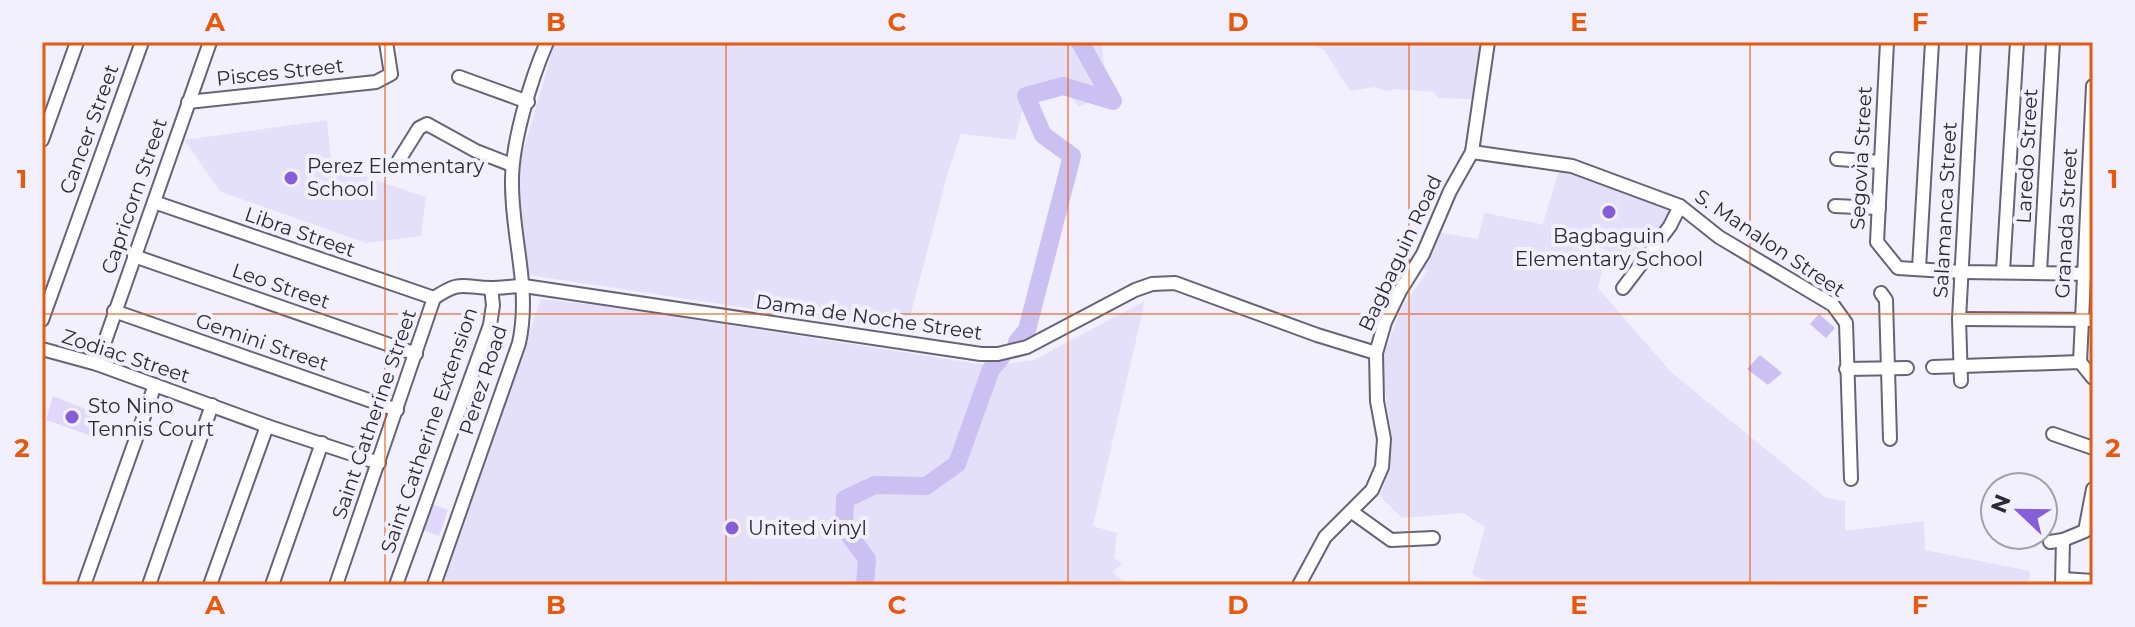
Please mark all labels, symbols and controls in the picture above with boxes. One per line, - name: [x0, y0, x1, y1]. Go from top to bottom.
- text: A: [204, 6, 226, 38]
- text: B: [546, 6, 566, 38]
- text: C: [888, 6, 907, 38]
- text: D: [1227, 6, 1249, 38]
- text: E: [1570, 6, 1588, 38]
- text: F: [1912, 6, 1928, 38]
- street label: Pisces Street: [215, 53, 345, 91]
- street label: Cancer Street: [54, 61, 124, 197]
- street label: Segovia Street: [1845, 85, 1877, 231]
- street label: Laredo Street: [2011, 88, 2043, 224]
- street label: Capricorn Street: [96, 115, 172, 277]
- street label: Salamanca Street: [1928, 121, 1962, 299]
- street label: Granada Street: [2050, 147, 2082, 299]
- place label: Perez Elementary School: [307, 154, 484, 201]
- text: 1: [17, 163, 27, 195]
- text: 1: [2108, 163, 2118, 195]
- marker: Perez Elementary School: [282, 169, 300, 187]
- street label: Bagbaguin Road: [1353, 171, 1447, 335]
- street label: S. Manalon Street: [1691, 184, 1849, 302]
- street label: Libra Street: [242, 202, 358, 262]
- marker: Bagbaguin Elementary School: [1600, 203, 1618, 221]
- place label: Bagbaguin Elementary School: [1515, 224, 1703, 271]
- street label: Leo Street: [229, 258, 333, 314]
- street label: Dama de Noche Street: [754, 289, 984, 345]
- street label: Saint Catherine Extension: [376, 304, 482, 556]
- street label: Saint Catherine Street: [327, 306, 421, 522]
- street label: Gemini Street: [192, 308, 332, 376]
- street label: Perez Road: [454, 322, 512, 438]
- street label: Zodiac Street: [59, 324, 193, 388]
- place label: Sto Nino Tennis Court: [88, 394, 214, 441]
- marker: Sto Nino Tennis Court: [63, 408, 81, 426]
- text: 2: [14, 432, 30, 464]
- text: 2: [2105, 432, 2121, 464]
- north arrow: [1979, 471, 2059, 551]
- text: N: [1985, 490, 2017, 517]
- place label: United vinyl: [748, 516, 867, 540]
- marker: United vinyl: [723, 519, 741, 537]
- text: A: [204, 589, 226, 621]
- text: B: [546, 589, 566, 621]
- text: C: [888, 589, 907, 621]
- text: D: [1227, 589, 1249, 621]
- text: E: [1570, 589, 1588, 621]
- text: F: [1912, 589, 1928, 621]

